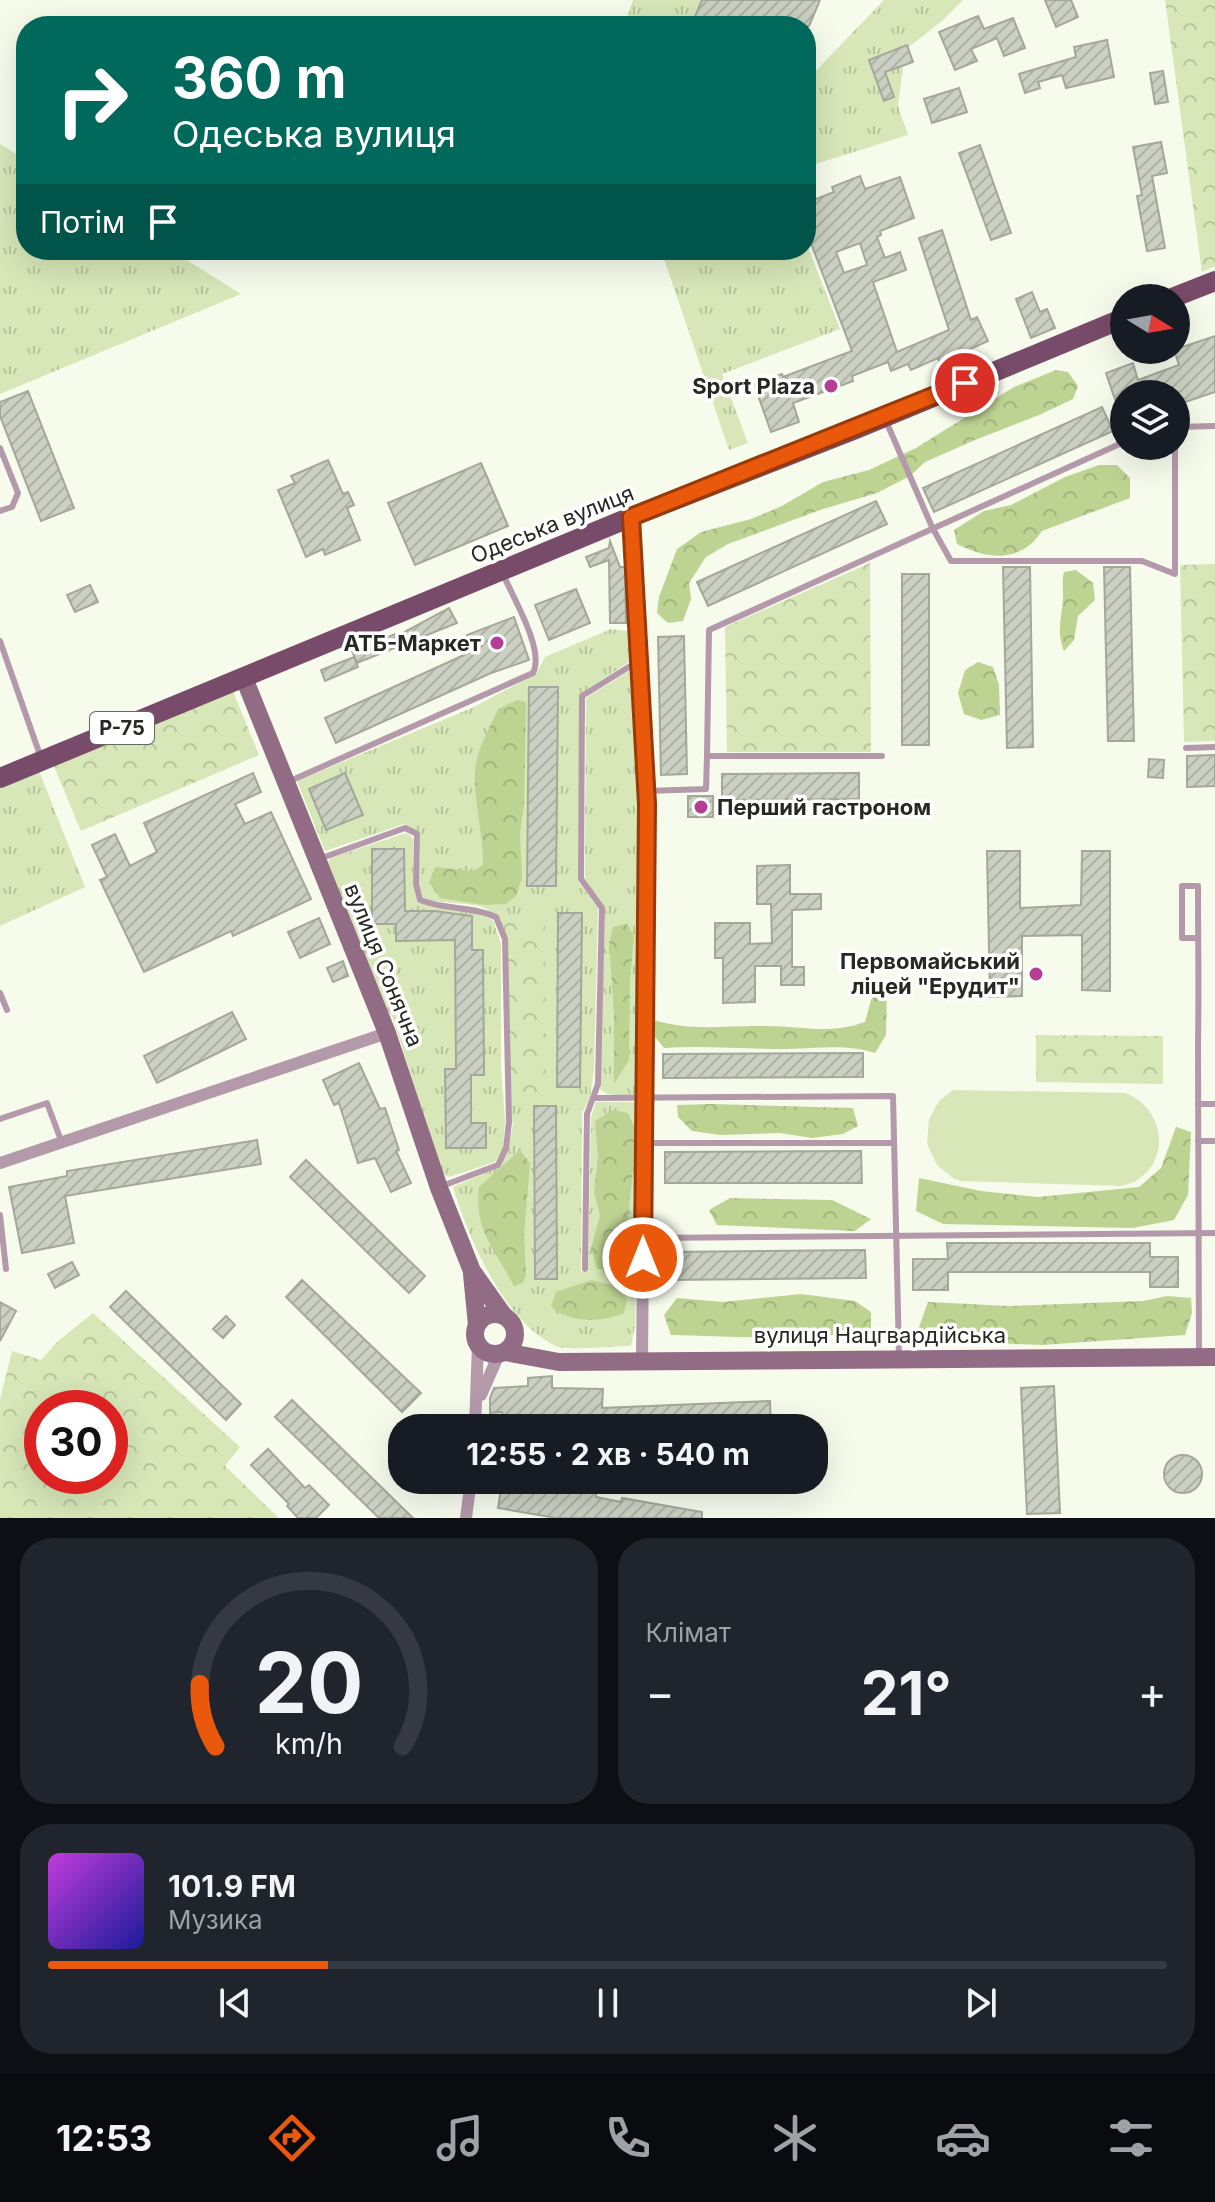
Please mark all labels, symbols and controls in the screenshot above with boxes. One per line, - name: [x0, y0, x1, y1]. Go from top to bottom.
- text: 360 m: [172, 44, 347, 112]
- icon: right: [40, 48, 144, 152]
- text: Одеська вулиця: [172, 112, 456, 156]
- icon: arrive: [141, 200, 185, 244]
- text: Потім: [40, 204, 125, 240]
- north arrow: [1110, 284, 1190, 364]
- map controls: [1110, 284, 1190, 460]
- pin: [931, 349, 999, 417]
- icon: arrive: [943, 361, 987, 405]
- place label: Sport Plaza: [692, 373, 815, 399]
- marker: Sport Plaza: [822, 377, 840, 395]
- button: layers: [1110, 380, 1190, 460]
- street label: Одеська вулиця: [467, 479, 637, 569]
- place label: АТБ-Маркет: [344, 630, 481, 656]
- marker: АТБ-Маркет: [488, 634, 506, 652]
- road number: Р-75: [90, 712, 154, 744]
- place label: Перший гастроном: [717, 794, 931, 820]
- marker: Перший гастроном: [692, 798, 710, 816]
- street label: вулиця Сонячна: [339, 880, 429, 1050]
- place label: Первомайський ліцей "Ерудит": [840, 948, 1020, 999]
- marker: Первомайський ліцей "Ерудит": [1027, 965, 1045, 983]
- position arrow: [601, 1216, 685, 1300]
- street label: вулиця Нацгвардійська: [754, 1322, 1006, 1348]
- speed limit sign: 30: [24, 1390, 128, 1494]
- text: 12:55 · 2 хв · 540 m: [466, 1436, 750, 1472]
- text: Клімат: [646, 1617, 731, 1648]
- text: 20: [255, 1632, 363, 1733]
- text: 21°: [861, 1657, 952, 1729]
- text: −: [646, 1666, 675, 1720]
- text: +: [1138, 1666, 1167, 1720]
- text: km/h: [275, 1726, 343, 1761]
- text: 101.9 FM: [168, 1868, 296, 1904]
- text: Музика: [168, 1904, 263, 1935]
- icon: previous: [213, 1981, 257, 2025]
- icon: pause: [586, 1981, 630, 2025]
- icon: next: [959, 1981, 1003, 2025]
- icon: directions: [264, 2110, 320, 2166]
- icon: music: [432, 2110, 488, 2166]
- icon: phone: [600, 2110, 656, 2166]
- icon: climate: [767, 2110, 823, 2166]
- icon: car: [935, 2110, 991, 2166]
- icon: filters: [1103, 2110, 1159, 2166]
- text: 12:53: [56, 2116, 152, 2160]

